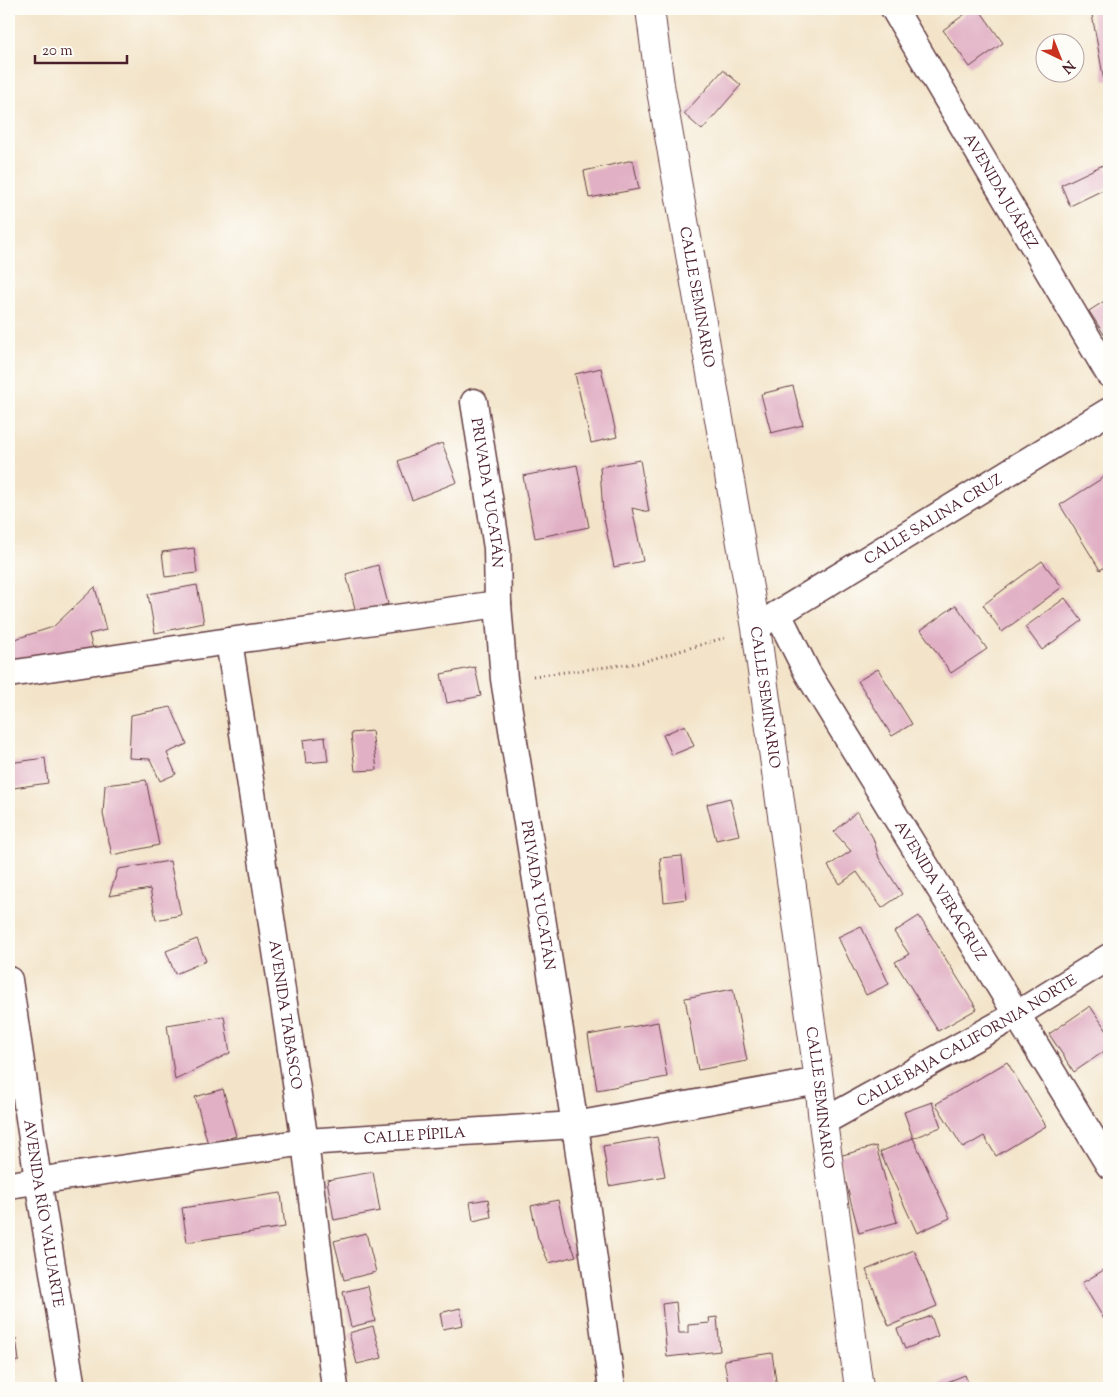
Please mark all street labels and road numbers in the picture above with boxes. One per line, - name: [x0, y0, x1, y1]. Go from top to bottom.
- street label: AVENIDA JUÁREZ: [958, 130, 1042, 254]
- street label: CALLE SEMINARIO: [673, 225, 719, 370]
- street label: PRIVADA YUCATÁN: [465, 417, 507, 568]
- street label: CALLE SALINA CRUZ: [860, 470, 1007, 571]
- street label: CALLE SEMINARIO: [744, 625, 784, 770]
- street label: AVENIDA VERACRUZ: [889, 817, 991, 966]
- street label: PRIVADA YUCATÁN: [515, 819, 559, 972]
- street label: AVENIDA TABASCO: [263, 939, 306, 1091]
- street label: CALLE BAJA CALIFORNIA NORTE: [853, 971, 1081, 1113]
- street label: CALLE SEMINARIO: [800, 1025, 838, 1170]
- street label: AVENIDA RÍO VALUARTE: [17, 1118, 68, 1309]
- street label: CALLE PÍPILA: [363, 1123, 466, 1150]

